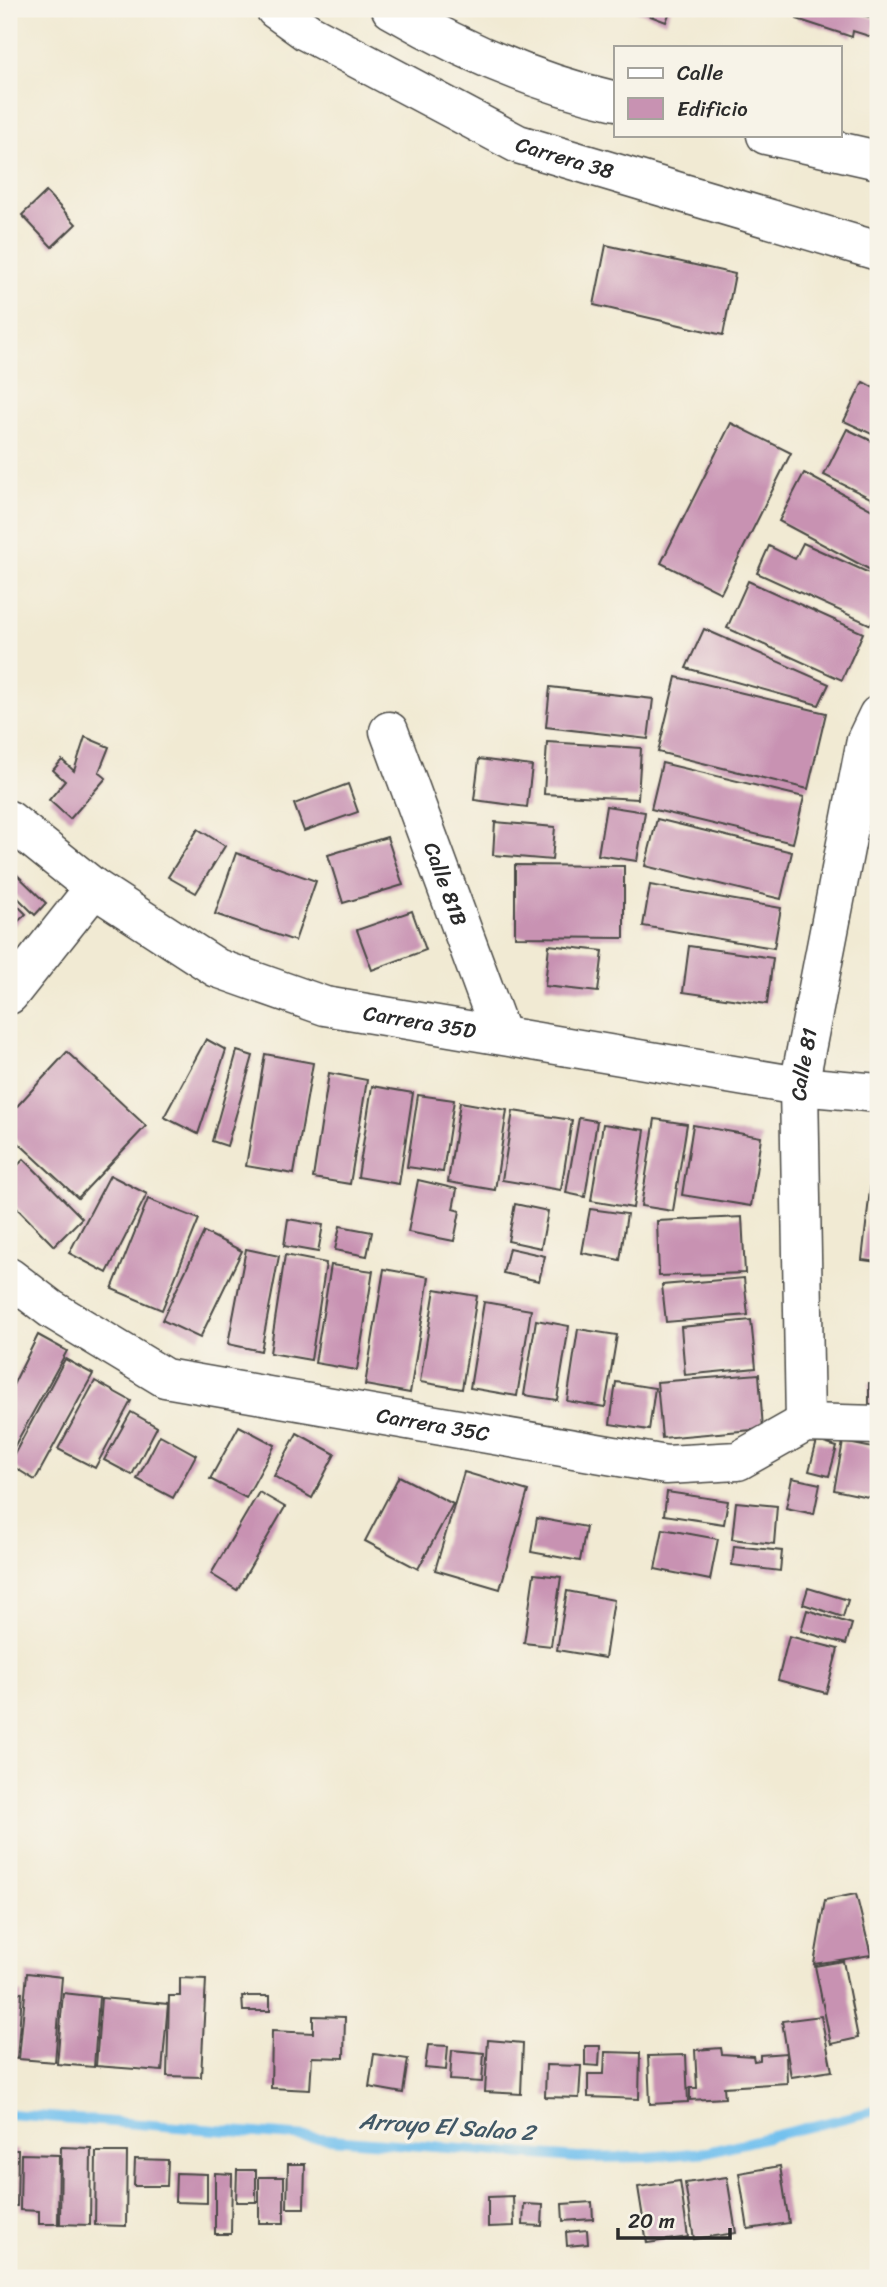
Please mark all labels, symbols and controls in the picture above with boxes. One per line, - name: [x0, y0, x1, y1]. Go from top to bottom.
- legend: [614, 46, 842, 136]
- text: Calle: [677, 54, 724, 92]
- text: Edificio: [677, 90, 748, 128]
- street label: Carrera 38: [511, 125, 619, 191]
- street label: Calle 81B: [413, 837, 478, 931]
- street label: Carrera 35D: [361, 994, 479, 1050]
- street label: Calle 81: [780, 1025, 829, 1101]
- street label: Carrera 35C: [374, 1396, 492, 1453]
- water label: Arroyo El Salao 2: [357, 2100, 539, 2154]
- scale bar: [618, 2196, 730, 2240]
- text: 20 m: [628, 2202, 675, 2240]

